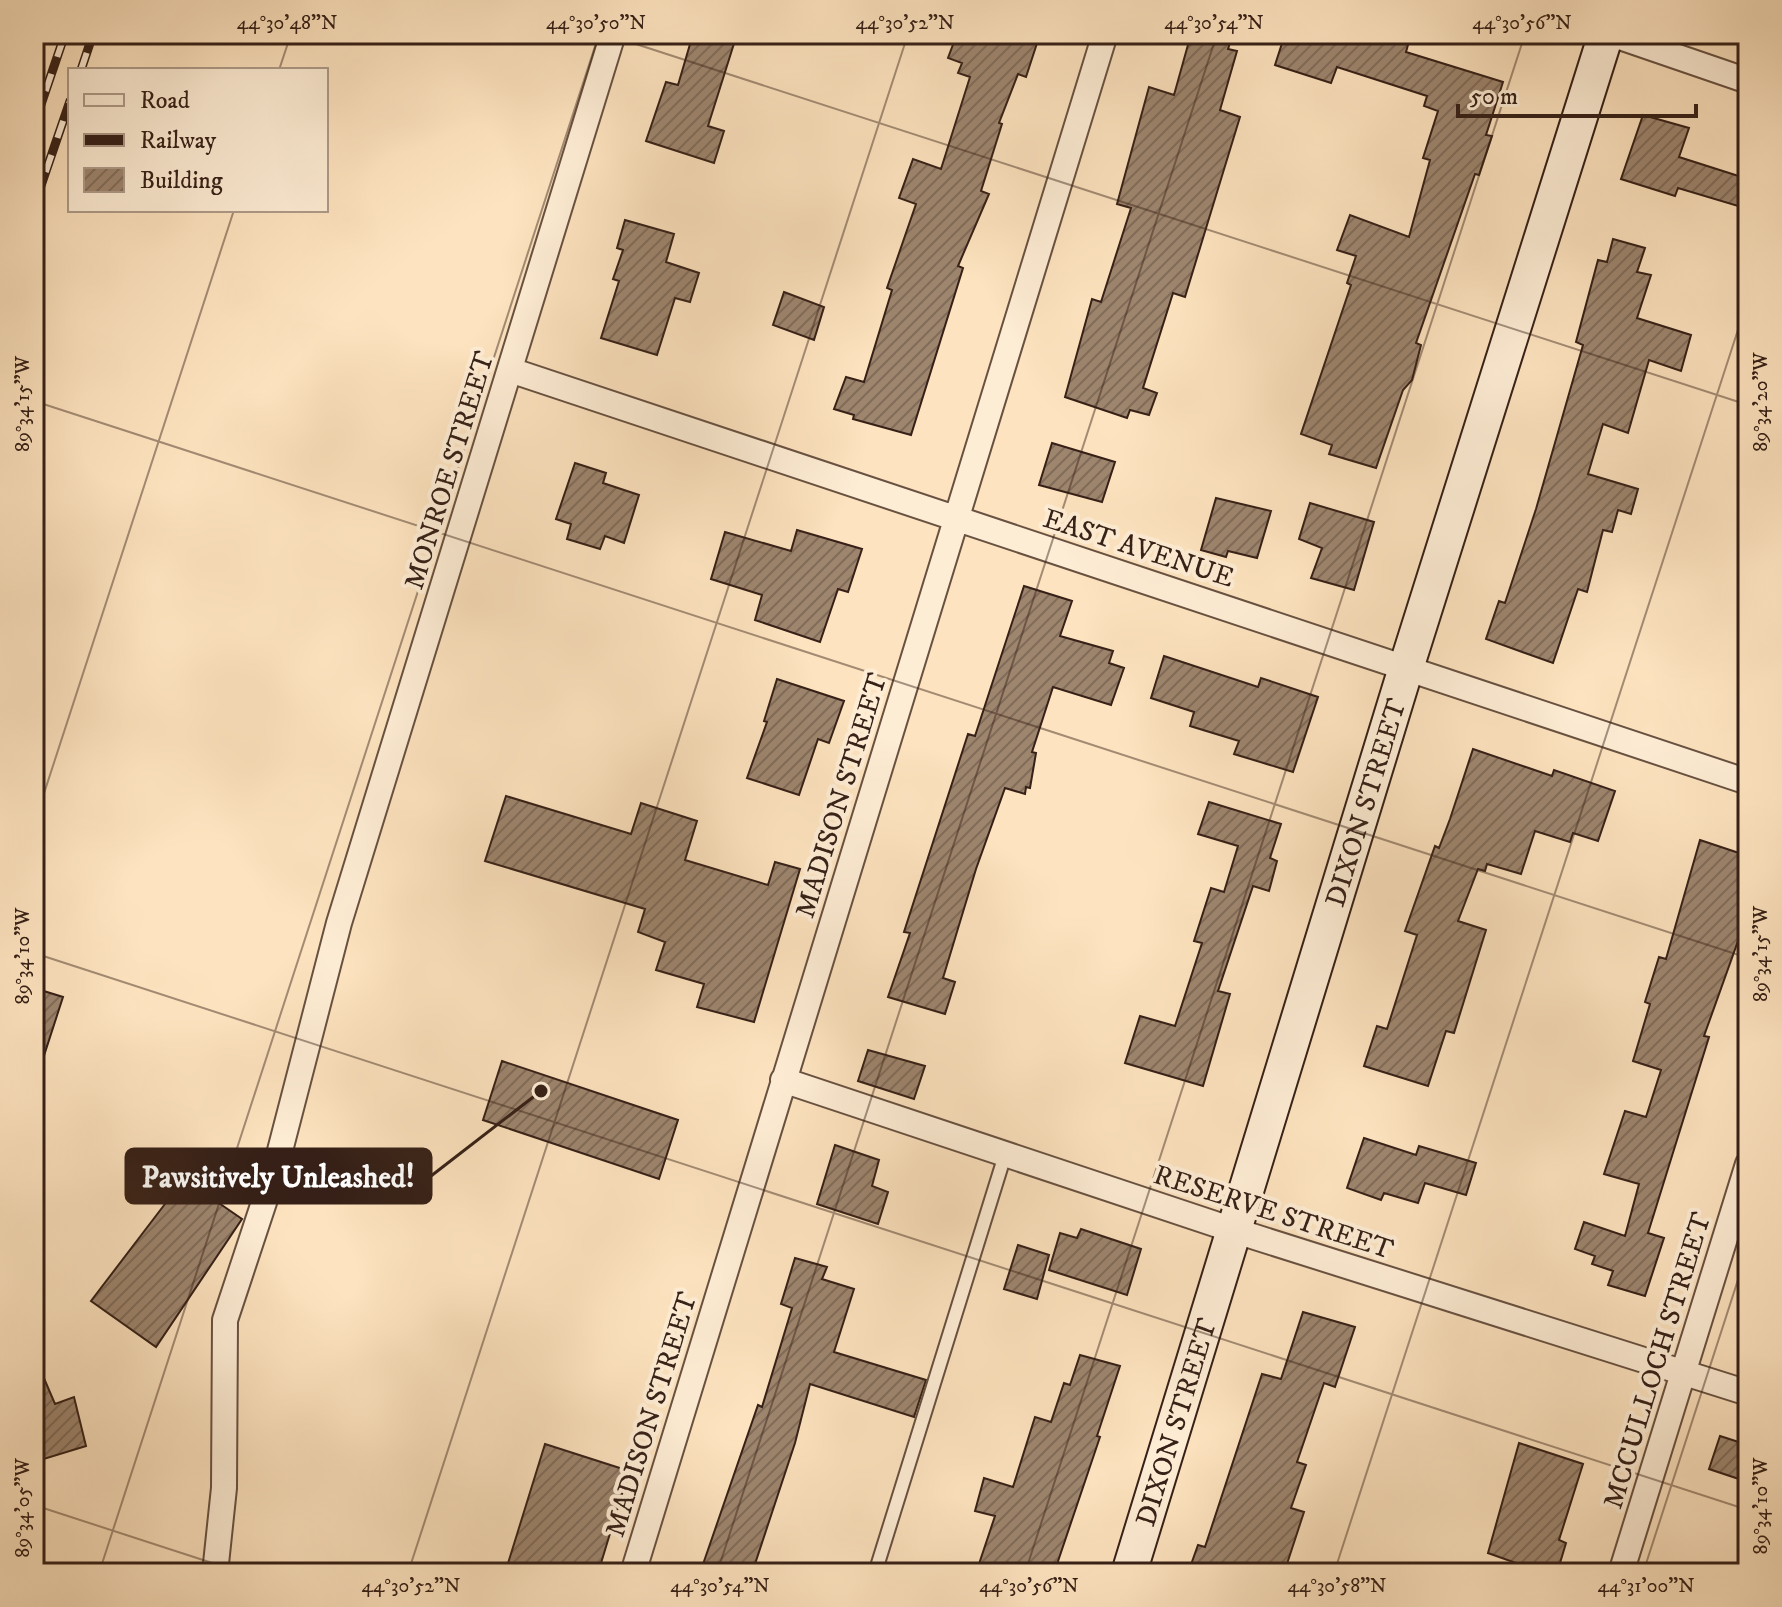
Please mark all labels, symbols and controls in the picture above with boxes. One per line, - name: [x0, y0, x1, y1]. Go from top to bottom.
- text: 44°30'48"N: [237, 11, 337, 36]
- text: 44°30'50"N: [546, 11, 646, 36]
- text: 44°30'52"N: [856, 11, 954, 36]
- text: 44°30'54"N: [1164, 11, 1264, 36]
- text: 44°30'56"N: [1472, 11, 1572, 36]
- legend: [68, 68, 328, 212]
- scale bar: [1458, 68, 1696, 118]
- text: 50 m: [1470, 82, 1518, 112]
- text: Road: [140, 86, 190, 116]
- text: Railway: [140, 126, 217, 156]
- text: Building: [140, 166, 223, 196]
- street label: MONROE STREET: [397, 347, 502, 594]
- text: 89°34'20"W: [1749, 352, 1774, 452]
- text: 89°34'15"W: [11, 355, 36, 452]
- street label: EAST AVENUE: [1039, 501, 1238, 596]
- street label: MADISON STREET: [788, 669, 895, 922]
- street label: DIXON STREET: [1318, 694, 1415, 911]
- text: 89°34'15"W: [1749, 905, 1774, 1002]
- text: 89°34'10"W: [11, 907, 36, 1004]
- callout: Pawsitively Unleashed!: [126, 1149, 431, 1203]
- street label: RESERVE STREET: [1149, 1157, 1398, 1268]
- text: Pawsitively Unleashed!: [141, 1160, 415, 1197]
- street label: MCCULLOCH STREET: [1596, 1208, 1719, 1513]
- street label: MADISON STREET: [598, 1288, 705, 1541]
- street label: DIXON STREET: [1128, 1314, 1225, 1531]
- text: 89°34'10"W: [1749, 1457, 1774, 1554]
- text: 89°34'05"W: [11, 1458, 36, 1558]
- text: 44°30'52"N: [362, 1574, 460, 1599]
- text: 44°30'54"N: [670, 1574, 770, 1599]
- text: 44°30'56"N: [979, 1574, 1079, 1599]
- text: 44°30'58"N: [1287, 1574, 1387, 1599]
- text: 44°31'00"N: [1597, 1574, 1695, 1599]

